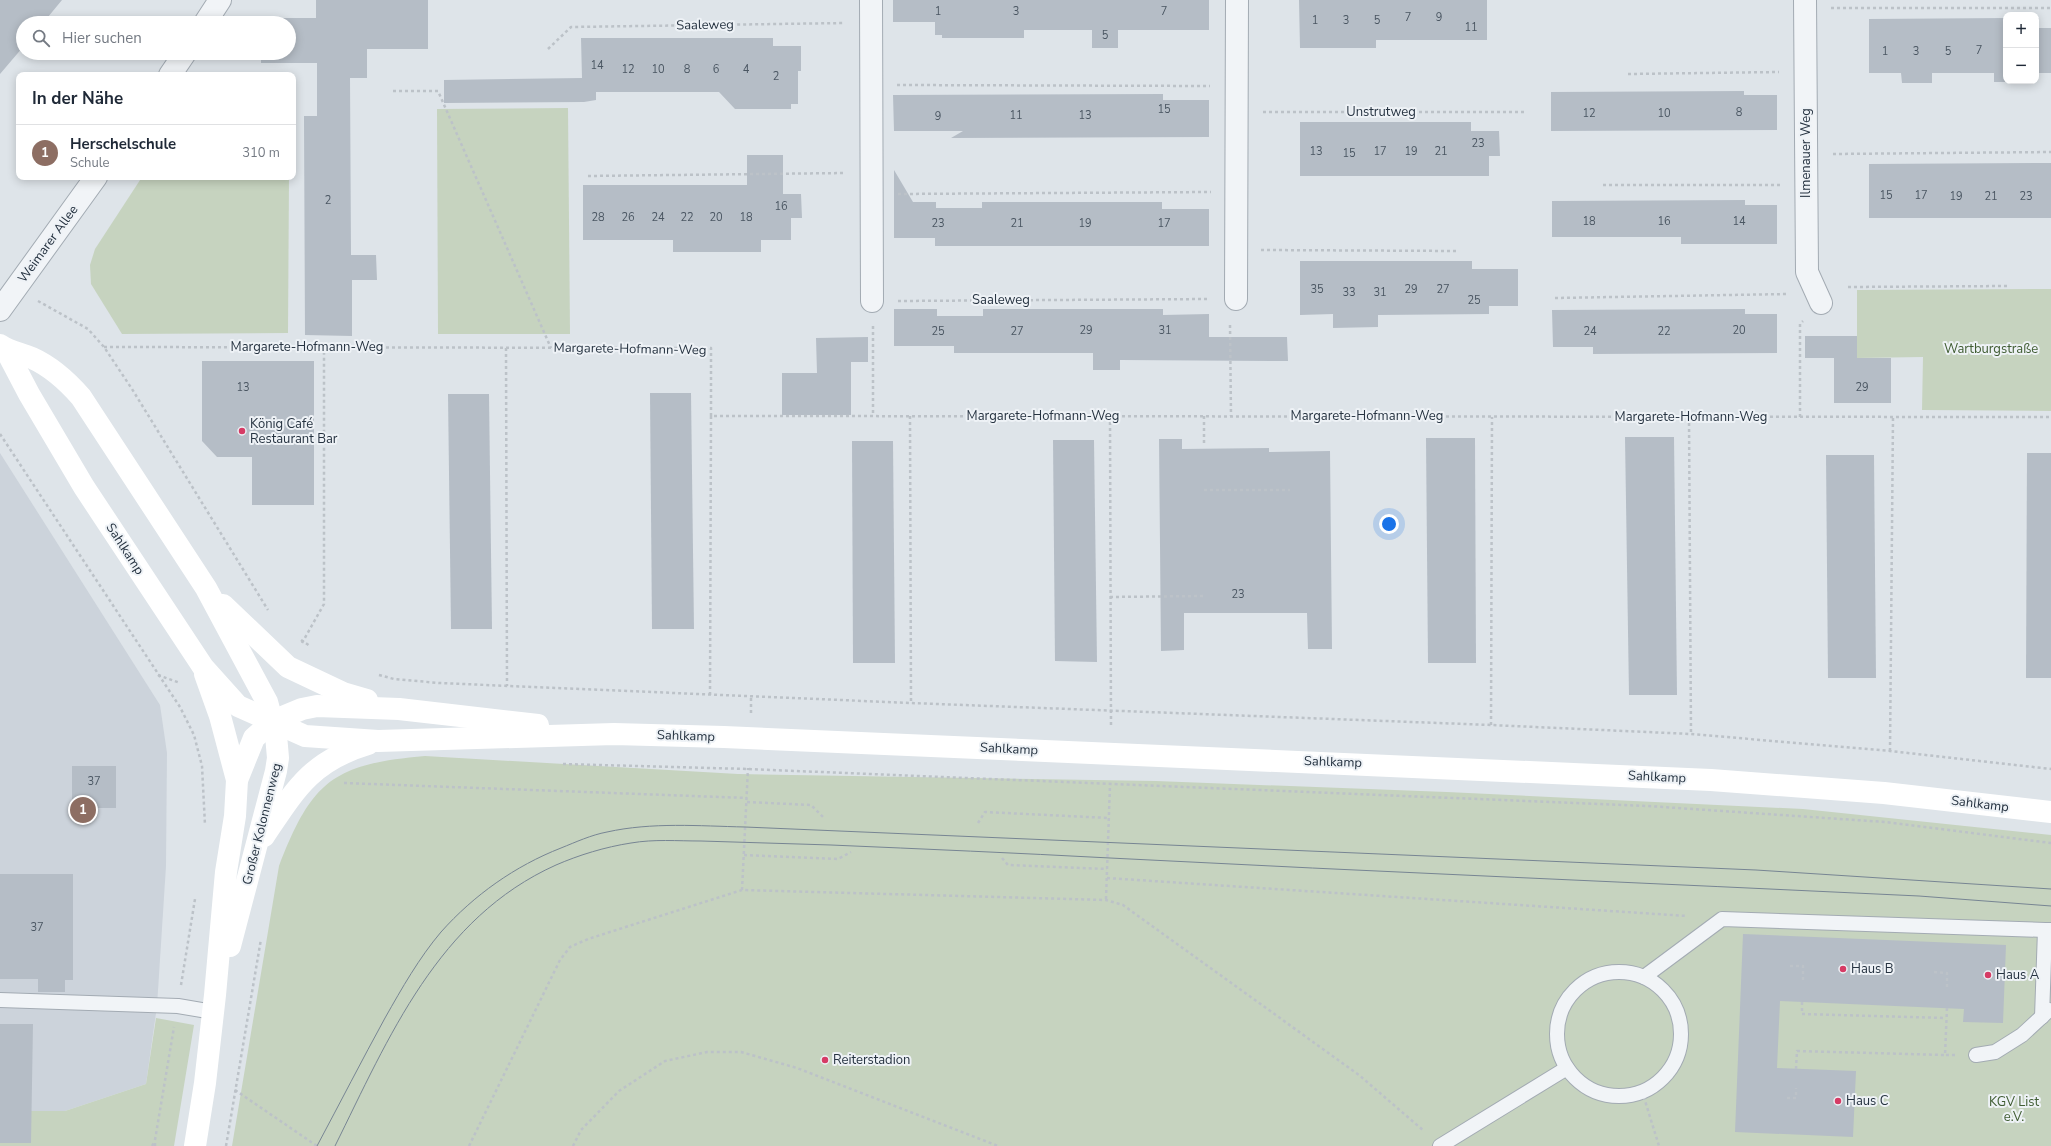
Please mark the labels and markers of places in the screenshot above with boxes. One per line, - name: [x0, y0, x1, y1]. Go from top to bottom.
- place label: König Café Restaurant Bar: [250, 415, 338, 448]
- marker: König Café Restaurant Bar: [237, 426, 247, 436]
- pin: 1: [70, 795, 96, 825]
- place label: Haus B: [1851, 960, 1893, 978]
- marker: Haus B: [1838, 964, 1848, 974]
- place label: Haus A: [1996, 966, 2040, 984]
- marker: Haus A: [1983, 970, 1993, 980]
- place label: Reiterstadion: [833, 1051, 910, 1069]
- marker: Reiterstadion: [820, 1055, 830, 1065]
- place label: Haus C: [1846, 1092, 1889, 1110]
- marker: Haus C: [1833, 1096, 1843, 1106]

